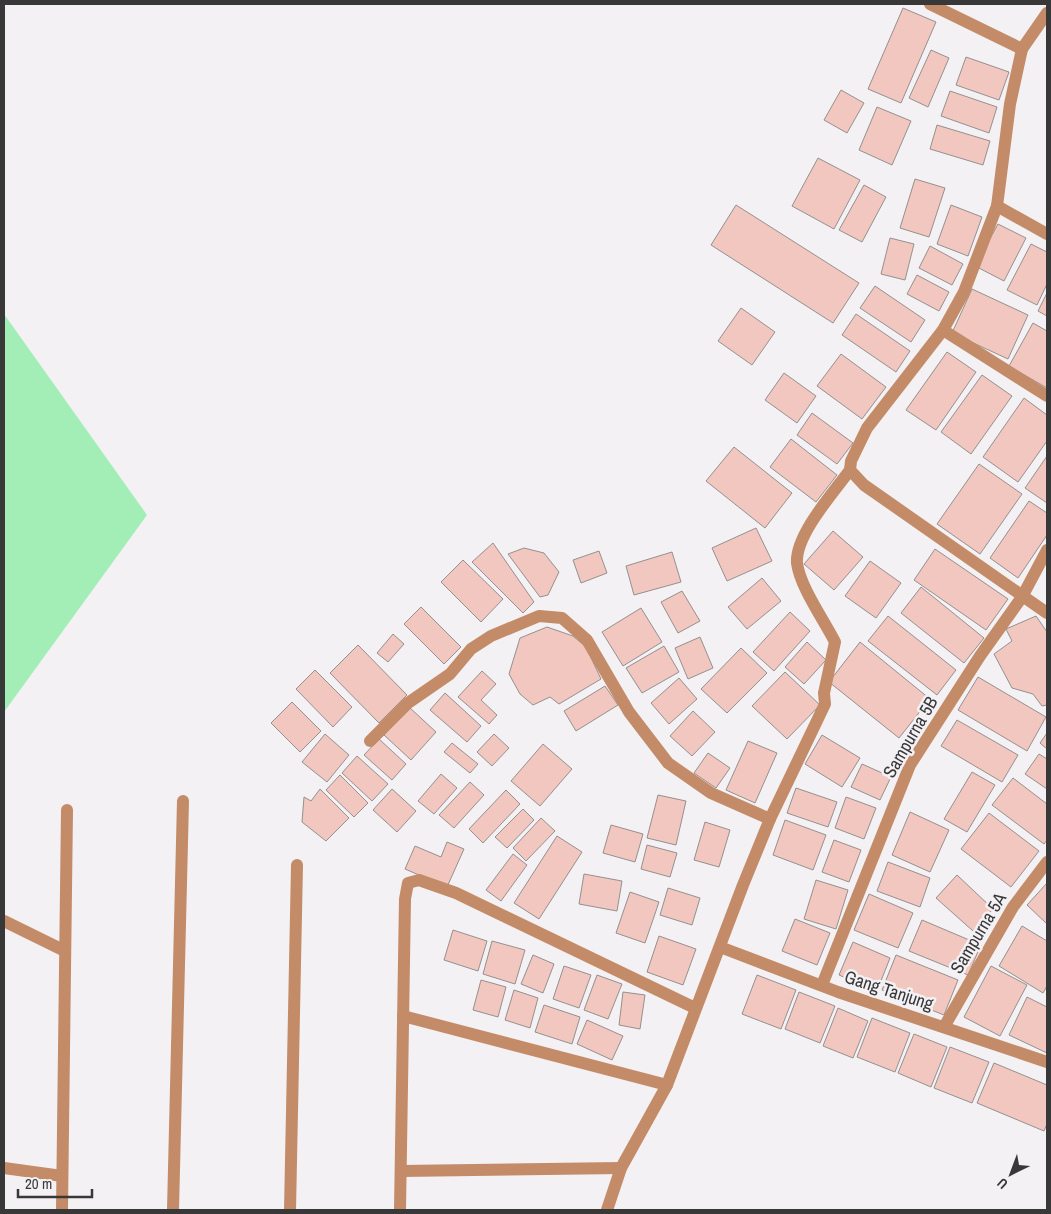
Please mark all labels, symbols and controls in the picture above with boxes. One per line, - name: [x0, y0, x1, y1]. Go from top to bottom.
- street label: Sampurna 5B: [877, 692, 943, 782]
- street label: Sampurna 5A: [944, 888, 1012, 978]
- street label: Gang Tanjung: [841, 964, 937, 1016]
- north arrow: [986, 1149, 1036, 1199]
- scale bar: [18, 1166, 91, 1198]
- text: 20 m: [25, 1173, 52, 1194]
- text: U: [993, 1174, 1011, 1193]

